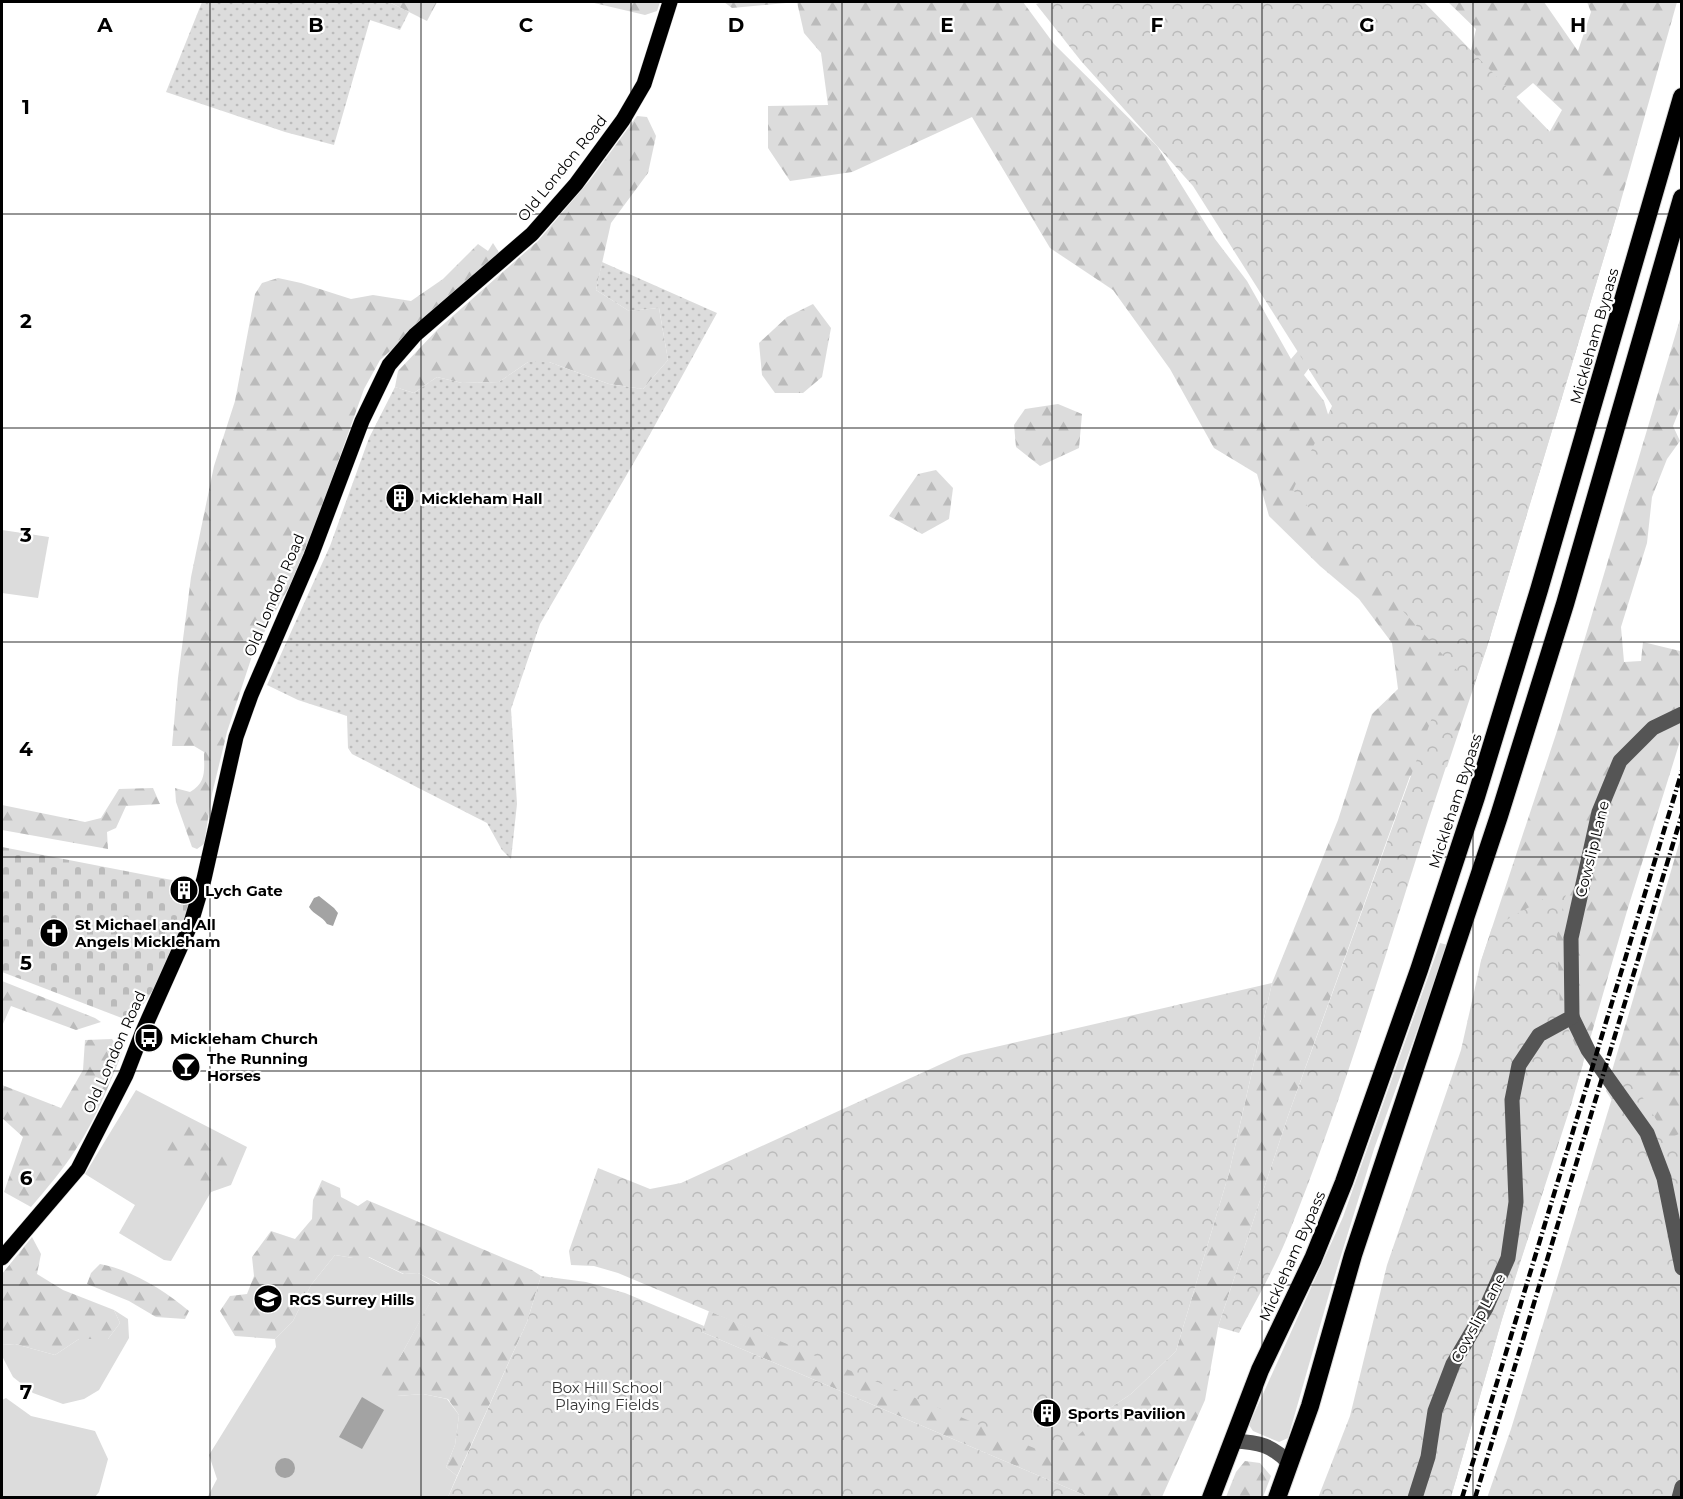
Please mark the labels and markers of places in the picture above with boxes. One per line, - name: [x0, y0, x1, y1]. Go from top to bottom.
- building icon: Mickleham Hall: [384, 482, 416, 514]
- place label: Mickleham Hall: [421, 489, 542, 508]
- building icon: Lych Gate: [168, 874, 200, 906]
- place label: Lych Gate: [205, 881, 283, 900]
- place label: St Michael and All Angels Mickleham: [74, 915, 220, 951]
- church icon: St Michael and All Angels Mickleham: [38, 917, 70, 949]
- bus stop icon: Mickleham Church: [133, 1022, 165, 1054]
- place label: Mickleham Church: [170, 1029, 318, 1048]
- place label: The Running Horses: [207, 1049, 308, 1085]
- bar icon: The Running Horses: [170, 1051, 202, 1083]
- school or university icon: RGS Surrey Hills: [252, 1283, 284, 1315]
- place label: RGS Surrey Hills: [289, 1290, 414, 1309]
- building icon: Sports Pavilion: [1031, 1397, 1063, 1429]
- place label: Sports Pavilion: [1068, 1404, 1186, 1423]

